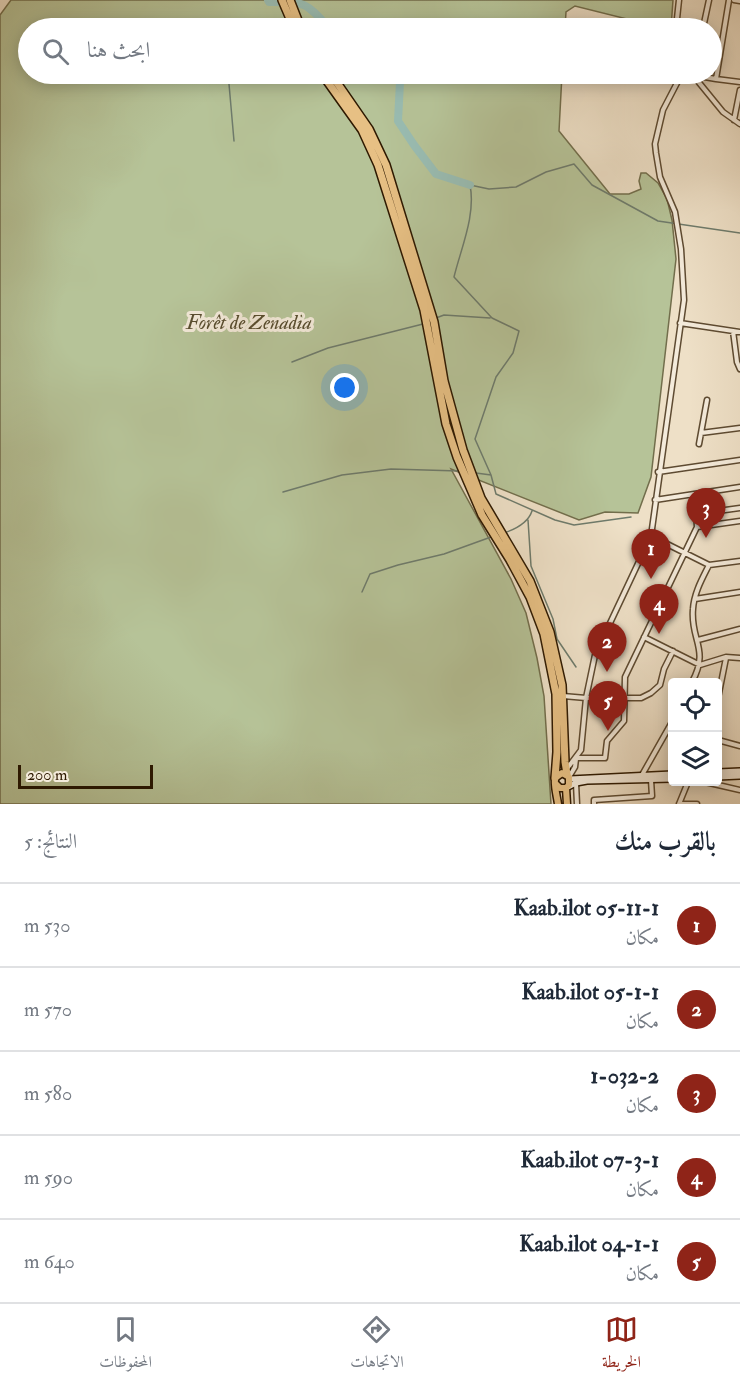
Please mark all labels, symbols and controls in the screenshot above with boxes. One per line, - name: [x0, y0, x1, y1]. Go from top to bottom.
- search box: [18, 18, 722, 84]
- icon: search: [39, 35, 72, 68]
- text: ابحث هنا: [87, 36, 150, 64]
- park label: Forêt de Zenadia: [185, 310, 312, 335]
- your location: [330, 373, 359, 402]
- pin: 3: [686, 488, 726, 538]
- pin: 1: [632, 530, 670, 579]
- pin: 4: [640, 584, 678, 634]
- pin: 2: [588, 622, 626, 672]
- map controls: [668, 678, 722, 786]
- button: locate: [668, 678, 722, 732]
- pin: 5: [588, 682, 628, 731]
- button: layers: [668, 732, 722, 786]
- scale bar: [18, 762, 153, 790]
- text: 200 m: [27, 765, 67, 785]
- text: بالقرب منك: [614, 826, 716, 858]
- text: النتائج: 5: [24, 829, 77, 854]
- text: 1-Kaab.ilot 05-11: [514, 894, 659, 922]
- text: 530 m: [24, 913, 70, 938]
- text: 1: [693, 913, 700, 938]
- text: مكان: [625, 925, 659, 950]
- text: 1-Kaab.ilot 05-1: [521, 978, 659, 1006]
- text: 570 m: [24, 997, 72, 1022]
- text: 2: [691, 997, 702, 1022]
- text: مكان: [625, 1009, 659, 1034]
- text: 1-032-2: [591, 1062, 659, 1090]
- text: 580 m: [24, 1081, 72, 1106]
- text: 3: [693, 1081, 700, 1106]
- text: مكان: [625, 1093, 659, 1118]
- text: 1-Kaab.ilot 07-3: [520, 1146, 659, 1174]
- text: 590 m: [24, 1165, 73, 1190]
- text: 4: [691, 1165, 702, 1190]
- text: مكان: [625, 1177, 659, 1202]
- text: 1-Kaab.ilot 04-1: [519, 1230, 659, 1258]
- text: 640 m: [24, 1249, 75, 1274]
- text: 5: [692, 1249, 701, 1274]
- text: مكان: [625, 1261, 659, 1286]
- tab: المحفوظات: [99, 1313, 152, 1377]
- tab: الاتجاهات: [350, 1313, 404, 1377]
- tab: الخريطة: [602, 1313, 641, 1377]

